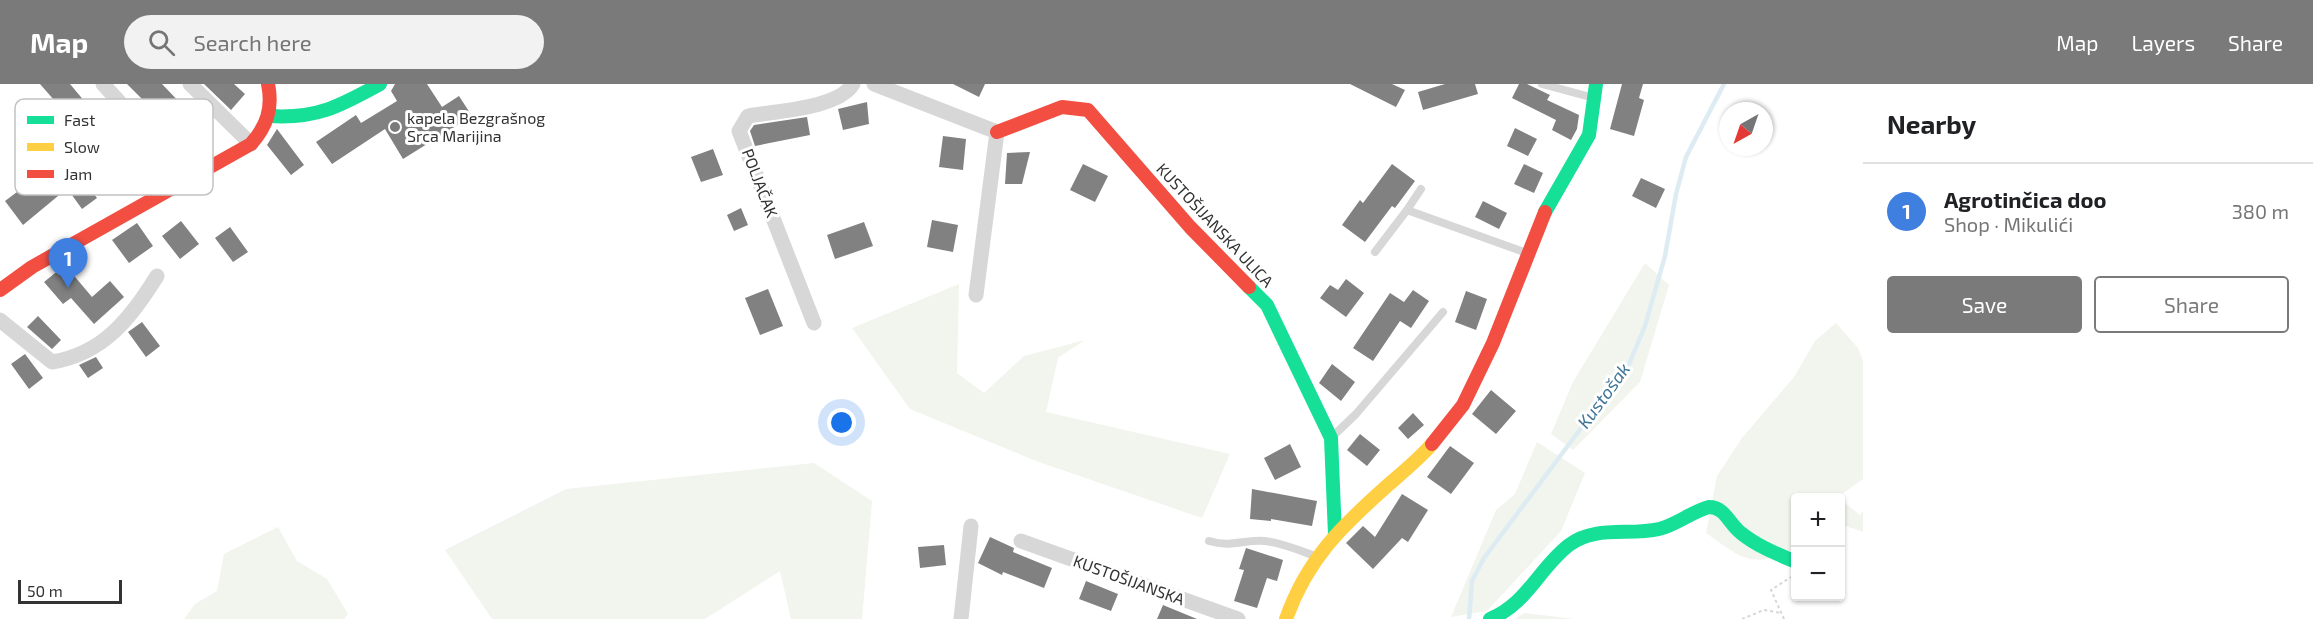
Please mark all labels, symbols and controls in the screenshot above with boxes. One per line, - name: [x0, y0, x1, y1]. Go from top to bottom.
- search box: [124, 15, 544, 69]
- text: Map: [30, 25, 88, 59]
- icon: search: [145, 26, 178, 59]
- text: Search here: [193, 29, 312, 55]
- text: Map: [2056, 30, 2098, 55]
- text: Layers: [2131, 30, 2195, 55]
- text: Share: [2228, 30, 2283, 55]
- legend: [15, 99, 213, 195]
- north arrow: [1719, 102, 1773, 156]
- place label: kapela Bezgrašnog Srca Marijina: [407, 108, 545, 146]
- text: Nearby: [1887, 108, 1976, 139]
- text: Fast: [64, 110, 95, 129]
- marker: kapela Bezgrašnog Srca Marijina: [388, 120, 402, 134]
- text: Slow: [64, 137, 100, 156]
- street label: POLJAČAK: [739, 146, 782, 220]
- street label: KUSTOŠIJANSKA ULICA: [1153, 159, 1278, 291]
- text: Jam: [64, 164, 92, 183]
- text: Agrotinčica doo: [1944, 186, 2106, 212]
- text: 1: [1902, 199, 1911, 223]
- text: 380 m: [2232, 199, 2289, 223]
- text: Shop · Mikulići: [1944, 212, 2073, 236]
- pin: 1: [48, 238, 88, 288]
- button: Save: [1887, 276, 2082, 333]
- button: Share: [2094, 276, 2289, 333]
- water label: Kustošak: [1572, 358, 1634, 432]
- your location: [827, 408, 856, 437]
- map controls: [1791, 493, 1845, 601]
- button: +: [1791, 493, 1845, 547]
- button: −: [1791, 547, 1845, 601]
- street label: KUSTOŠIJANSKA: [1071, 551, 1187, 608]
- scale bar: [18, 577, 122, 604]
- text: 50 m: [27, 581, 63, 600]

